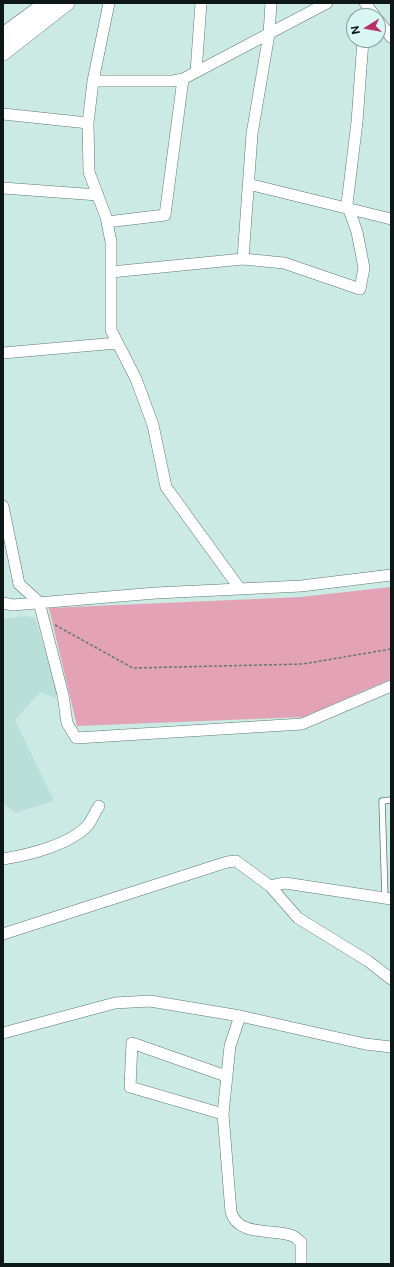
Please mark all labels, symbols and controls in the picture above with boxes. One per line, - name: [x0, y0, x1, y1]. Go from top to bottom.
- north arrow: [346, 8, 386, 48]
- text: N: [348, 25, 362, 35]

